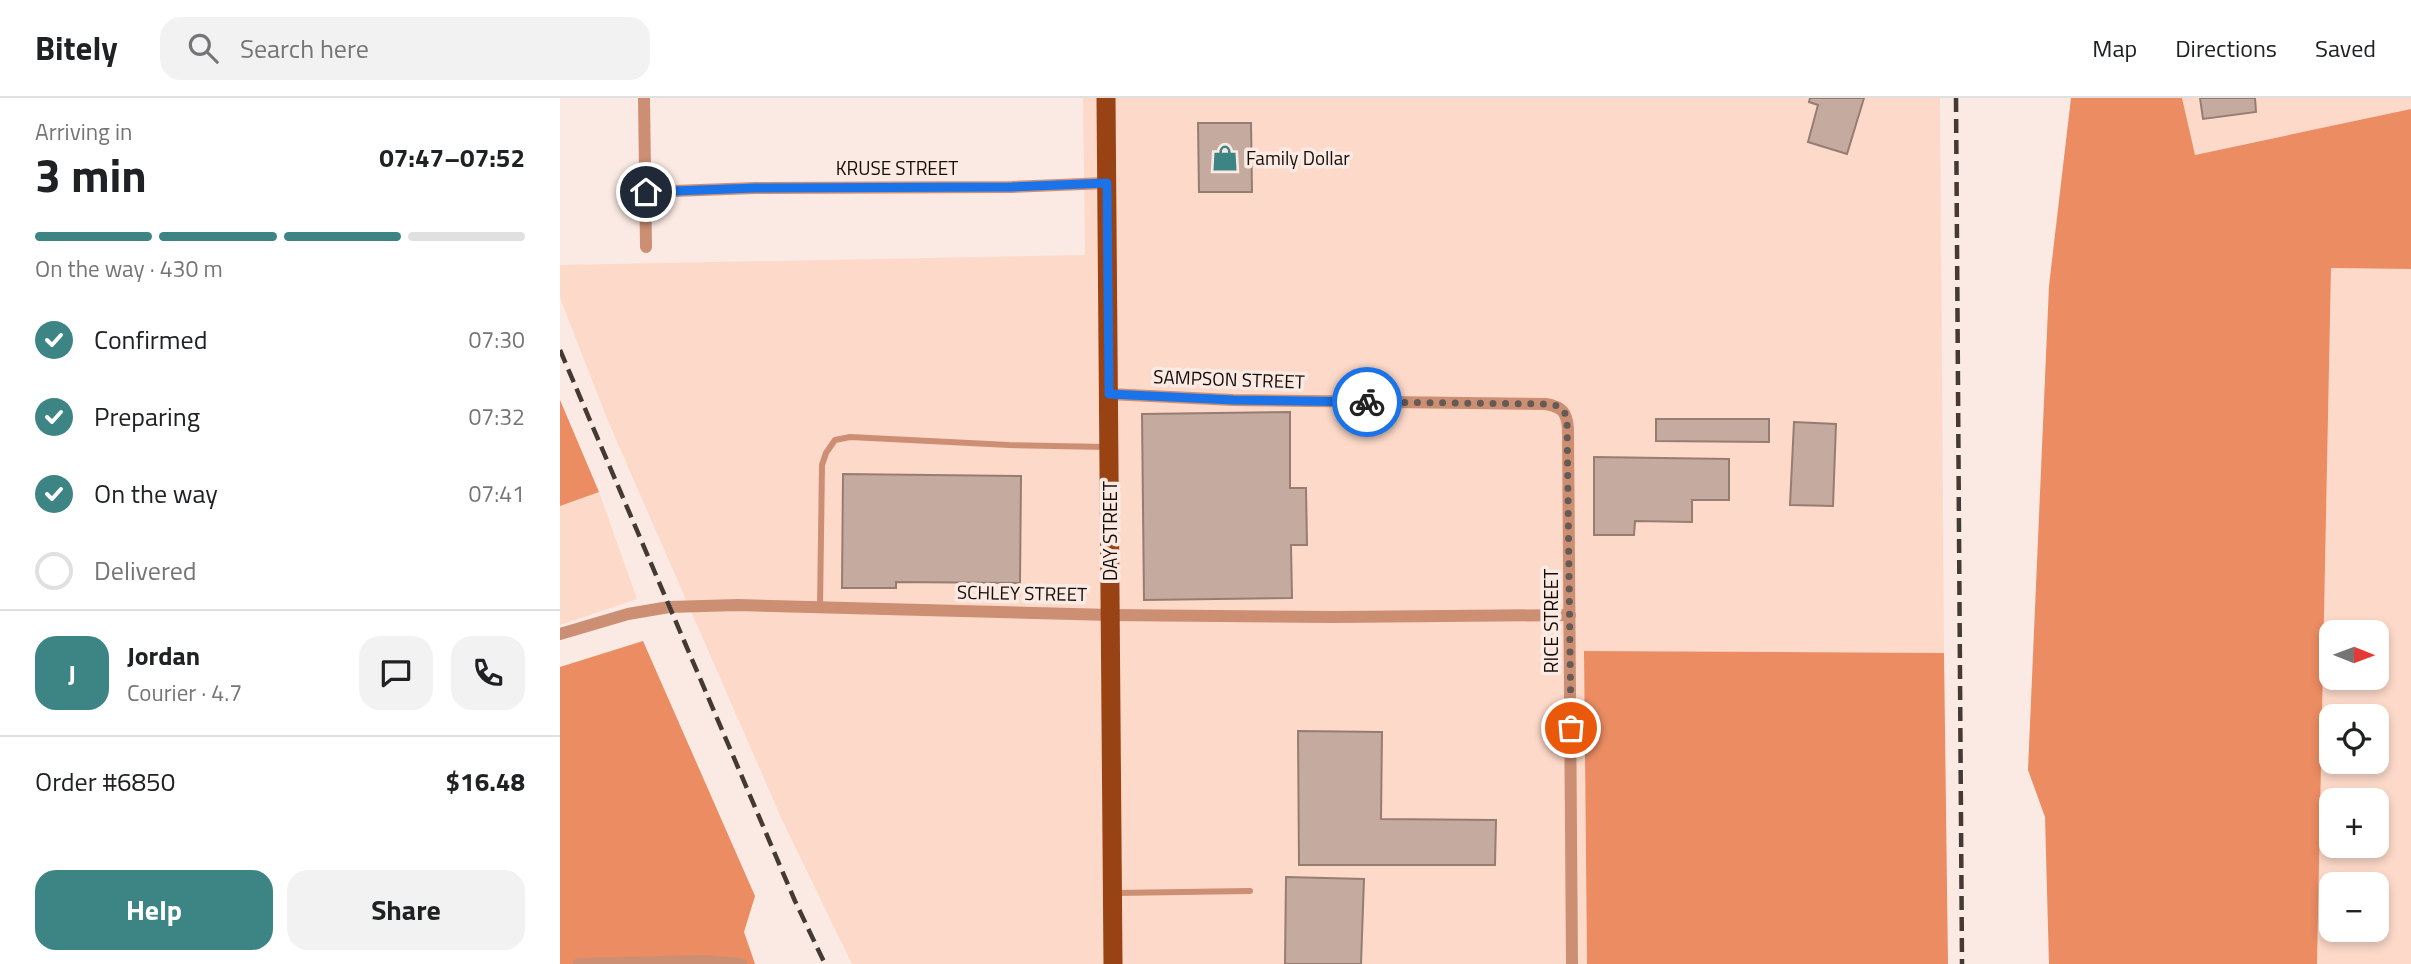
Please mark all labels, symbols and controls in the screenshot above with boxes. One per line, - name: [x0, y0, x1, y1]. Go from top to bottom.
- search box: [160, 17, 650, 80]
- text: Bitely: [35, 23, 118, 73]
- icon: search: [184, 29, 222, 67]
- text: Search here: [240, 29, 369, 68]
- text: Map: [2092, 30, 2137, 66]
- text: Directions: [2175, 30, 2277, 66]
- text: Saved: [2315, 30, 2376, 66]
- text: Arriving in: [35, 114, 132, 149]
- text: 07:47–07:52: [379, 138, 525, 177]
- text: 3 min: [35, 140, 147, 210]
- shop icon: Family Dollar: [1210, 143, 1240, 173]
- place label: Family Dollar: [1246, 143, 1350, 172]
- street label: KRUSE STREET: [836, 153, 958, 182]
- pin: [616, 162, 676, 222]
- icon: home: [627, 173, 665, 211]
- text: On the way · 430 m: [35, 251, 223, 286]
- text: Confirmed: [94, 320, 208, 359]
- icon: check: [35, 321, 73, 359]
- text: 07:30: [468, 322, 525, 357]
- street label: SAMPSON STREET: [1153, 361, 1305, 396]
- courier: [1332, 367, 1402, 437]
- icon: bike: [1348, 383, 1386, 421]
- text: Preparing: [94, 397, 200, 436]
- icon: check: [35, 398, 73, 436]
- text: 07:32: [468, 399, 525, 434]
- text: On the way: [94, 474, 218, 513]
- icon: check: [35, 475, 73, 513]
- text: 07:41: [468, 476, 525, 511]
- street label: DAY STREET: [1095, 481, 1124, 581]
- text: Delivered: [94, 551, 197, 590]
- street label: RICE STREET: [1536, 569, 1565, 673]
- street label: SCHLEY STREET: [957, 577, 1087, 608]
- north arrow: [2319, 620, 2389, 690]
- map controls: [2319, 620, 2389, 942]
- text: Jordan: [127, 636, 200, 675]
- button: chat: [359, 636, 433, 710]
- button: phone: [451, 636, 525, 710]
- text: J: [68, 654, 76, 693]
- text: Courier · 4.7: [127, 675, 242, 710]
- pin: [1541, 698, 1601, 758]
- button: locate: [2319, 704, 2389, 774]
- icon: bag: [1552, 709, 1590, 747]
- text: Order #6850: [35, 762, 175, 801]
- text: $16.48: [446, 762, 525, 801]
- button: +: [2319, 788, 2389, 858]
- button: Help: [35, 870, 273, 950]
- button: Share: [287, 870, 525, 950]
- button: −: [2319, 872, 2389, 942]

